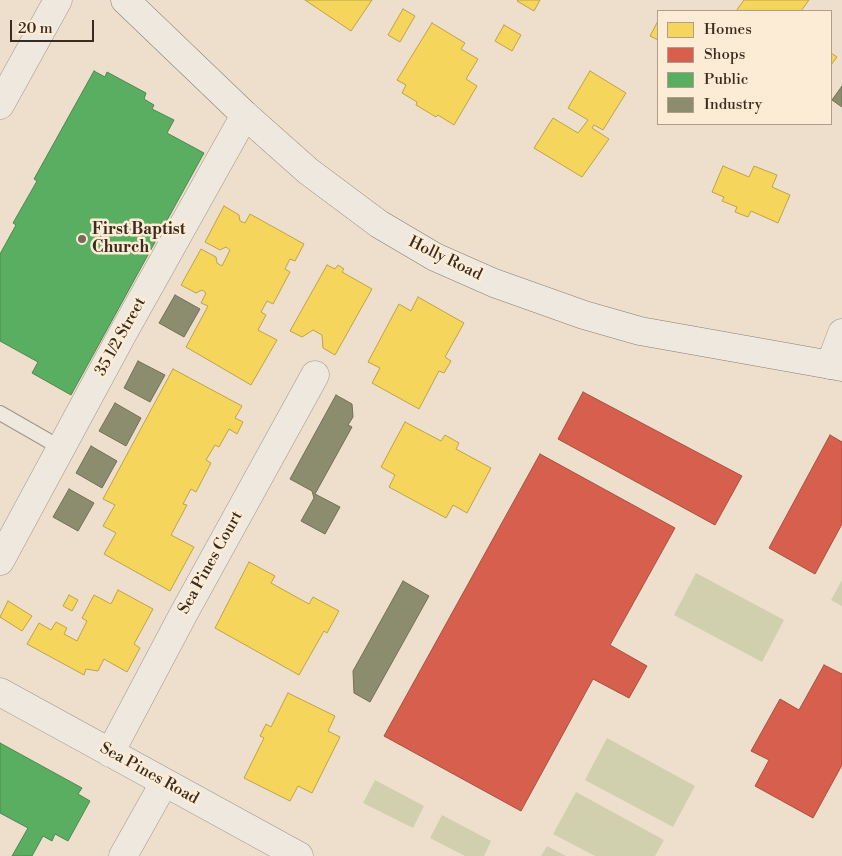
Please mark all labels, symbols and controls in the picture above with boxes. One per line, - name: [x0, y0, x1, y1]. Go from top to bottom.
- scale bar: [12, 10, 96, 42]
- legend: [657, 10, 832, 125]
- text: 20 m: [18, 19, 53, 38]
- text: Homes: [704, 20, 752, 39]
- text: Shops: [704, 45, 745, 64]
- text: Public: [704, 70, 748, 89]
- text: Industry: [704, 95, 762, 114]
- place label: First Baptist Church: [92, 220, 185, 258]
- marker: First Baptist Church: [76, 233, 88, 245]
- street label: Holly Road: [405, 233, 485, 285]
- street label: 35 1/2 Street: [92, 294, 150, 380]
- street label: Sea Pines Court: [175, 508, 247, 618]
- street label: Sea Pines Road: [96, 739, 202, 809]

